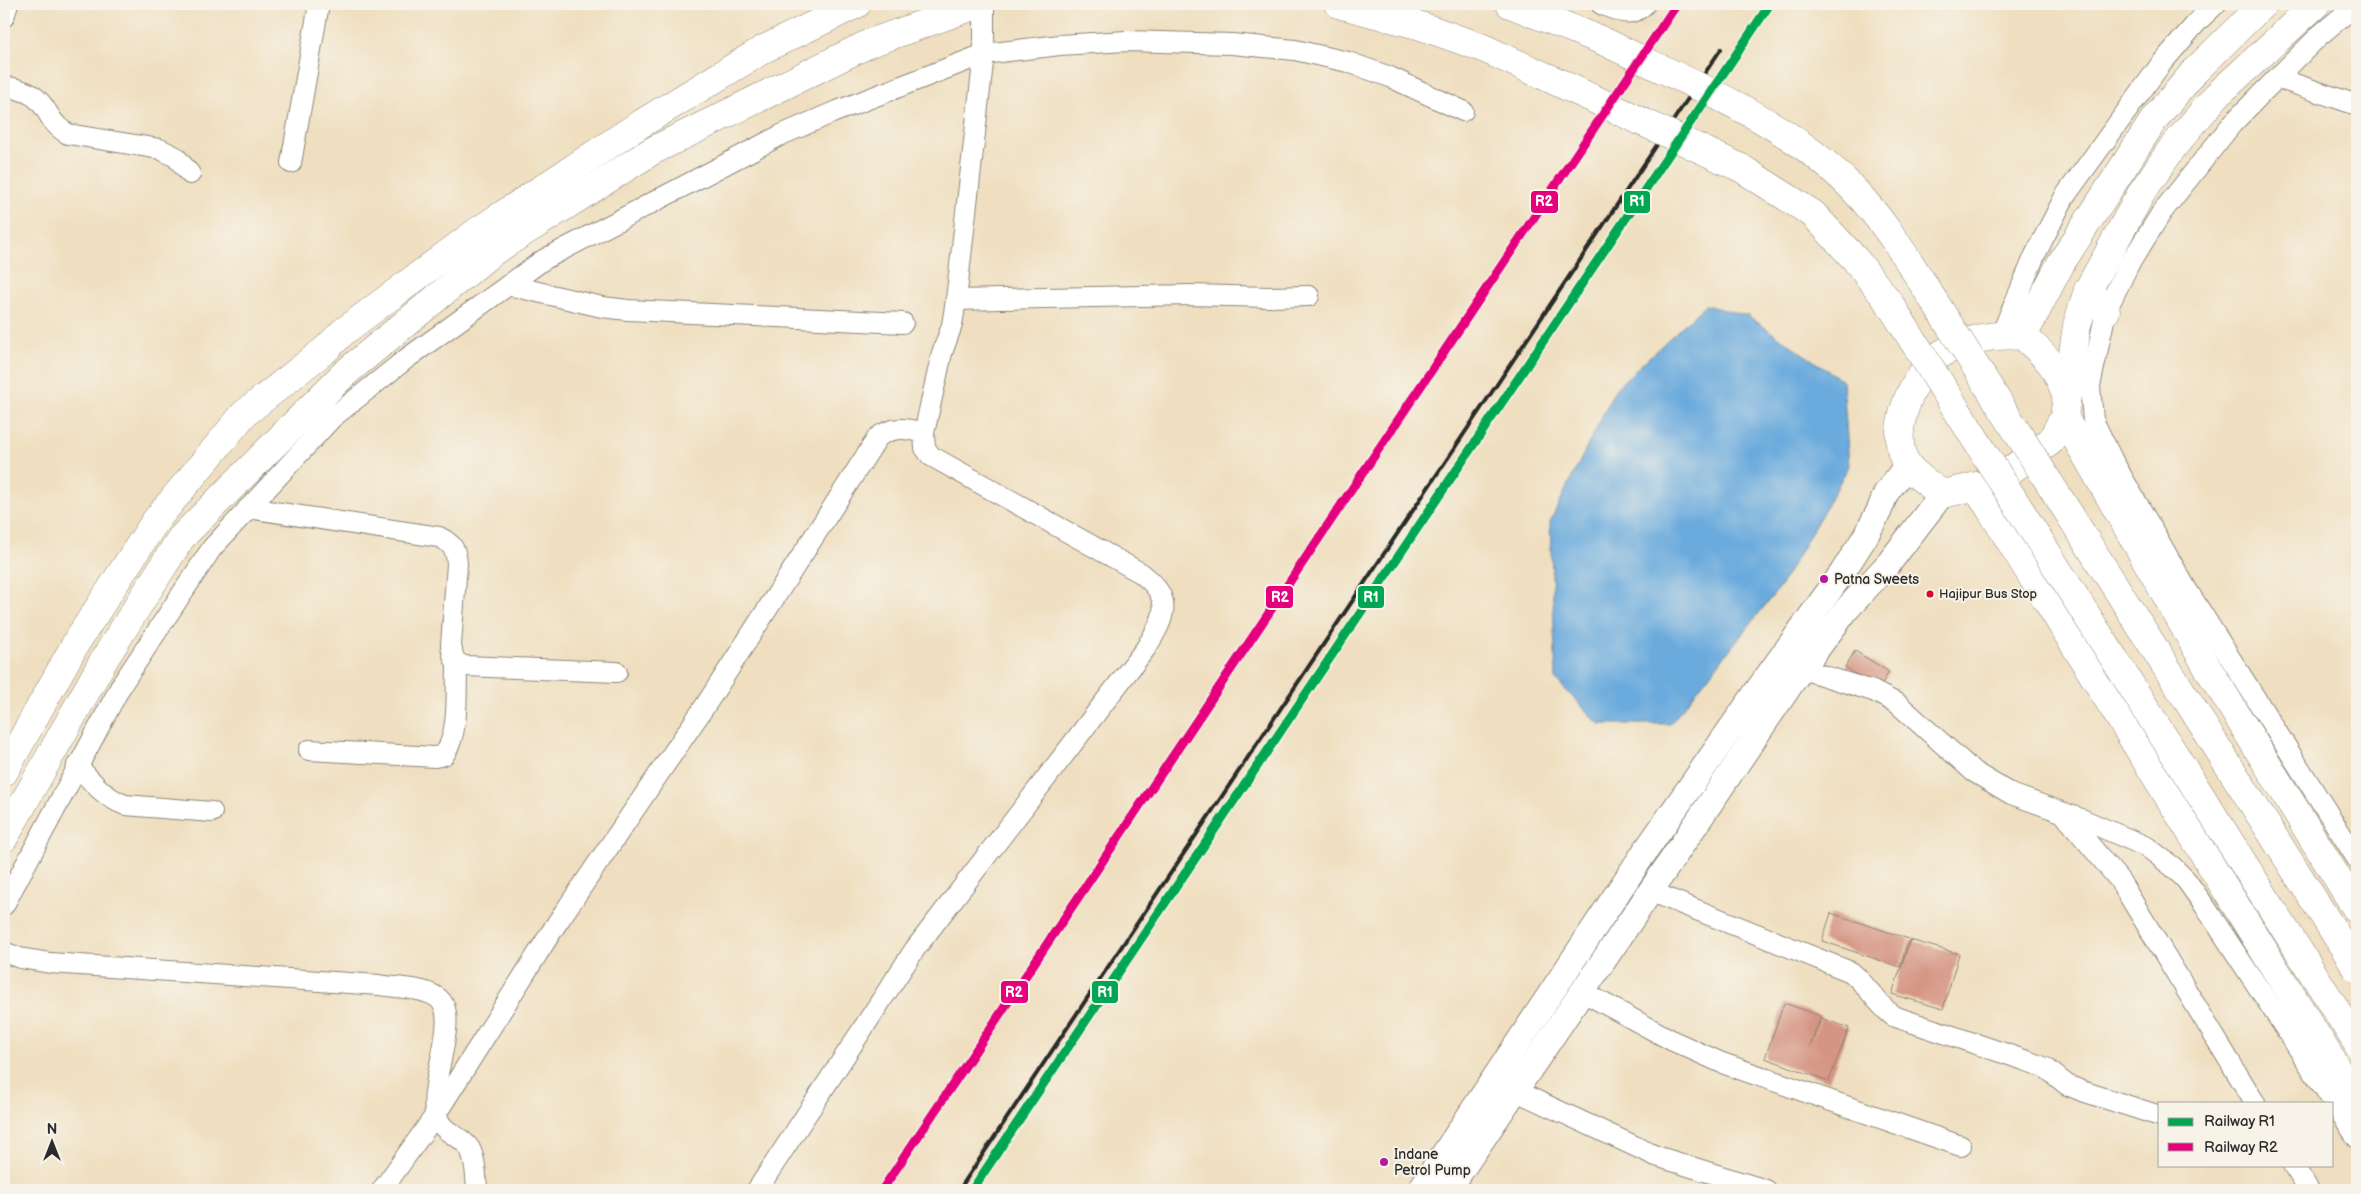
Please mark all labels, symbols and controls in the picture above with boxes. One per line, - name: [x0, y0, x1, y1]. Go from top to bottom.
- line badge: R2: [1530, 190, 1559, 214]
- line badge: R1: [1623, 190, 1651, 214]
- text: R2: [1535, 193, 1554, 210]
- text: R1: [1629, 193, 1645, 210]
- place label: Patna Sweets: [1834, 571, 1919, 588]
- marker: Patna Sweets: [1818, 573, 1830, 585]
- line badge: R2: [1265, 585, 1294, 609]
- line badge: R1: [1357, 585, 1385, 609]
- place label: Hajipur Bus Stop: [1939, 586, 2037, 602]
- text: R2: [1271, 589, 1290, 606]
- text: R1: [1363, 589, 1379, 606]
- marker: Hajipur Bus Stop: [1925, 589, 1935, 599]
- line badge: R2: [1000, 980, 1029, 1004]
- line badge: R1: [1091, 980, 1119, 1004]
- text: R2: [1005, 984, 1024, 1001]
- text: R1: [1097, 984, 1113, 1001]
- legend: [2158, 1102, 2334, 1166]
- text: Railway R1: [2204, 1112, 2275, 1131]
- north arrow: [28, 1116, 78, 1166]
- text: N: [47, 1121, 57, 1138]
- text: Railway R2: [2204, 1138, 2278, 1157]
- place label: Indane Petrol Pump: [1394, 1146, 1471, 1179]
- marker: Indane Petrol Pump: [1378, 1156, 1390, 1168]

